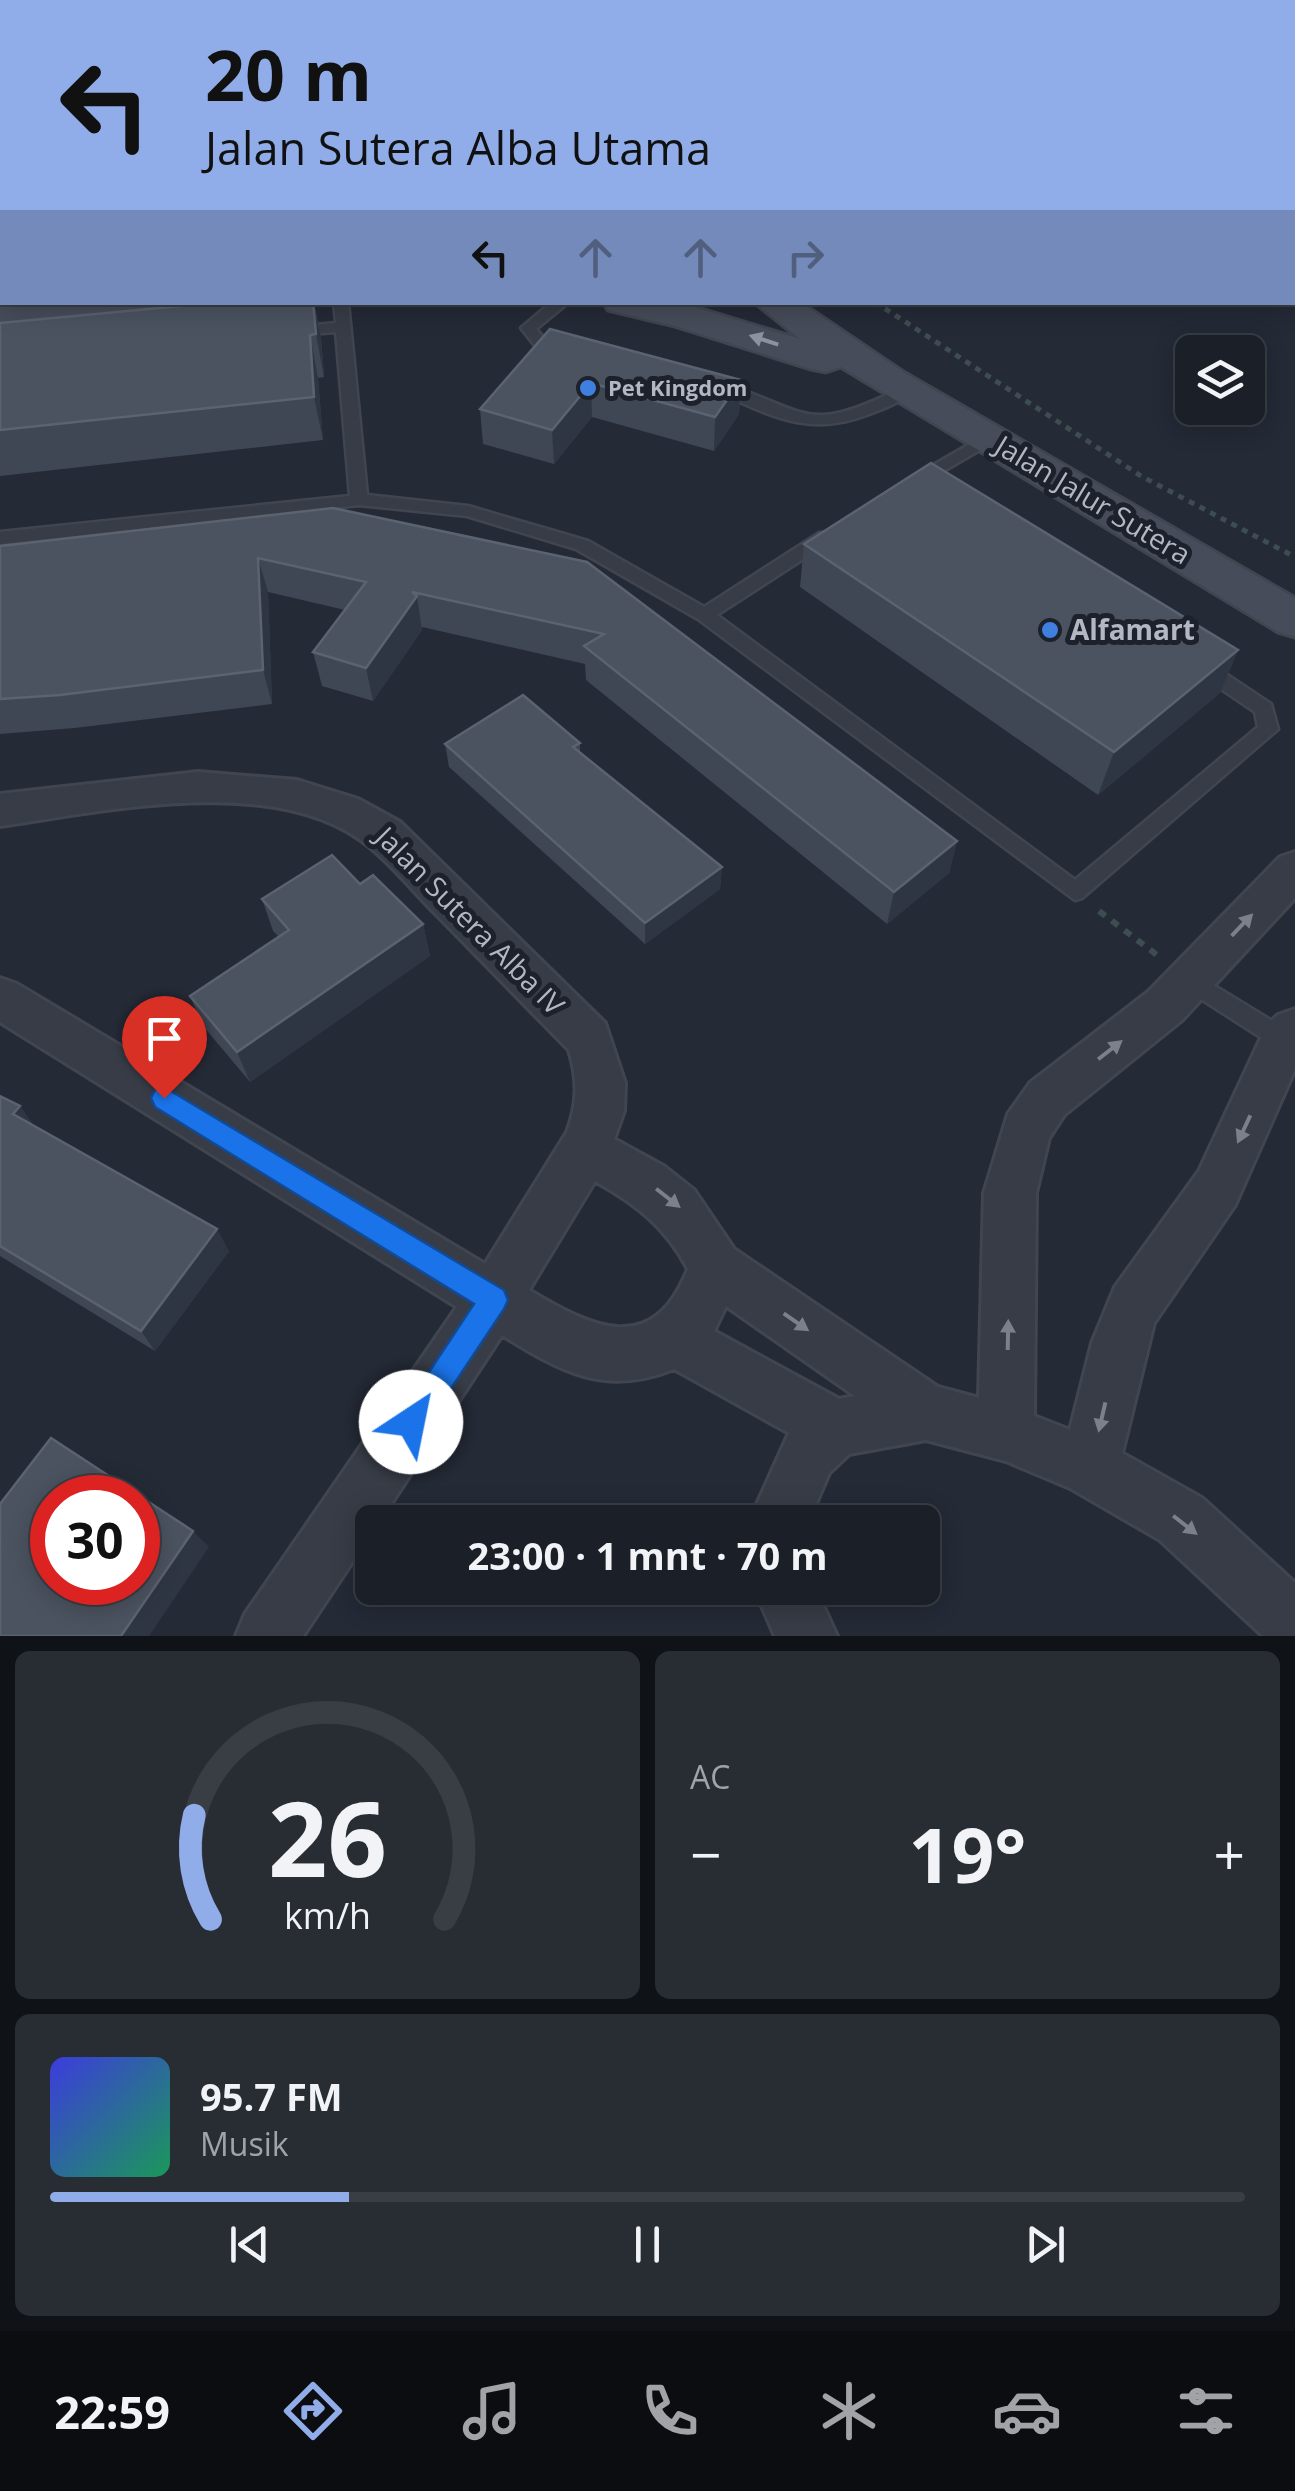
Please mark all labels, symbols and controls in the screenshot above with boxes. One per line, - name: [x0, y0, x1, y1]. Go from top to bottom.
- text: 20 m: [205, 26, 372, 122]
- icon: left: [40, 40, 170, 170]
- text: Jalan Sutera Alba Utama: [205, 117, 711, 178]
- icon: left: [463, 230, 518, 285]
- icon: ahead: [568, 230, 623, 285]
- icon: ahead: [673, 230, 728, 285]
- icon: right: [778, 230, 833, 285]
- one-way arrow: [749, 332, 779, 347]
- map controls: [1175, 335, 1265, 425]
- button: layers: [1175, 335, 1265, 425]
- place label: Pet Kingdom: [608, 372, 747, 402]
- marker: Pet Kingdom: [577, 377, 599, 399]
- street label: Jalan Jalur Sutera: [986, 424, 1198, 572]
- place label: Alfamart: [1070, 610, 1195, 648]
- marker: Alfamart: [1039, 619, 1061, 641]
- street label: Jalan Sutera Alba IV: [366, 816, 573, 1023]
- one-way arrow: [1230, 913, 1253, 937]
- pin: [122, 996, 207, 1099]
- icon: arrive: [137, 1011, 192, 1066]
- one-way arrow: [1097, 1040, 1123, 1060]
- one-way arrow: [1236, 1114, 1252, 1144]
- one-way arrow: [654, 1188, 680, 1209]
- one-way arrow: [782, 1312, 809, 1331]
- one-way arrow: [1000, 1319, 1016, 1351]
- position arrow: [359, 1370, 463, 1474]
- one-way arrow: [1094, 1402, 1109, 1433]
- speed limit sign: 30: [30, 1475, 160, 1605]
- one-way arrow: [1172, 1514, 1198, 1535]
- text: 23:00 · 1 mnt · 70 m: [468, 1529, 827, 1581]
- text: AC: [690, 1755, 730, 1798]
- text: 26: [268, 1766, 387, 1907]
- text: 19°: [909, 1803, 1026, 1905]
- text: −: [690, 1816, 721, 1891]
- text: +: [1214, 1816, 1245, 1891]
- text: km/h: [284, 1891, 371, 1939]
- text: 95.7 FM: [200, 2070, 343, 2122]
- text: Musik: [200, 2122, 289, 2165]
- icon: previous: [222, 2217, 277, 2272]
- icon: pause: [620, 2217, 675, 2272]
- icon: next: [1018, 2217, 1073, 2272]
- icon: directions: [278, 2376, 348, 2446]
- icon: music: [457, 2376, 527, 2446]
- icon: phone: [635, 2376, 705, 2446]
- icon: climate: [814, 2376, 884, 2446]
- icon: car: [992, 2376, 1062, 2446]
- icon: filters: [1171, 2376, 1241, 2446]
- text: 22:59: [54, 2381, 170, 2442]

